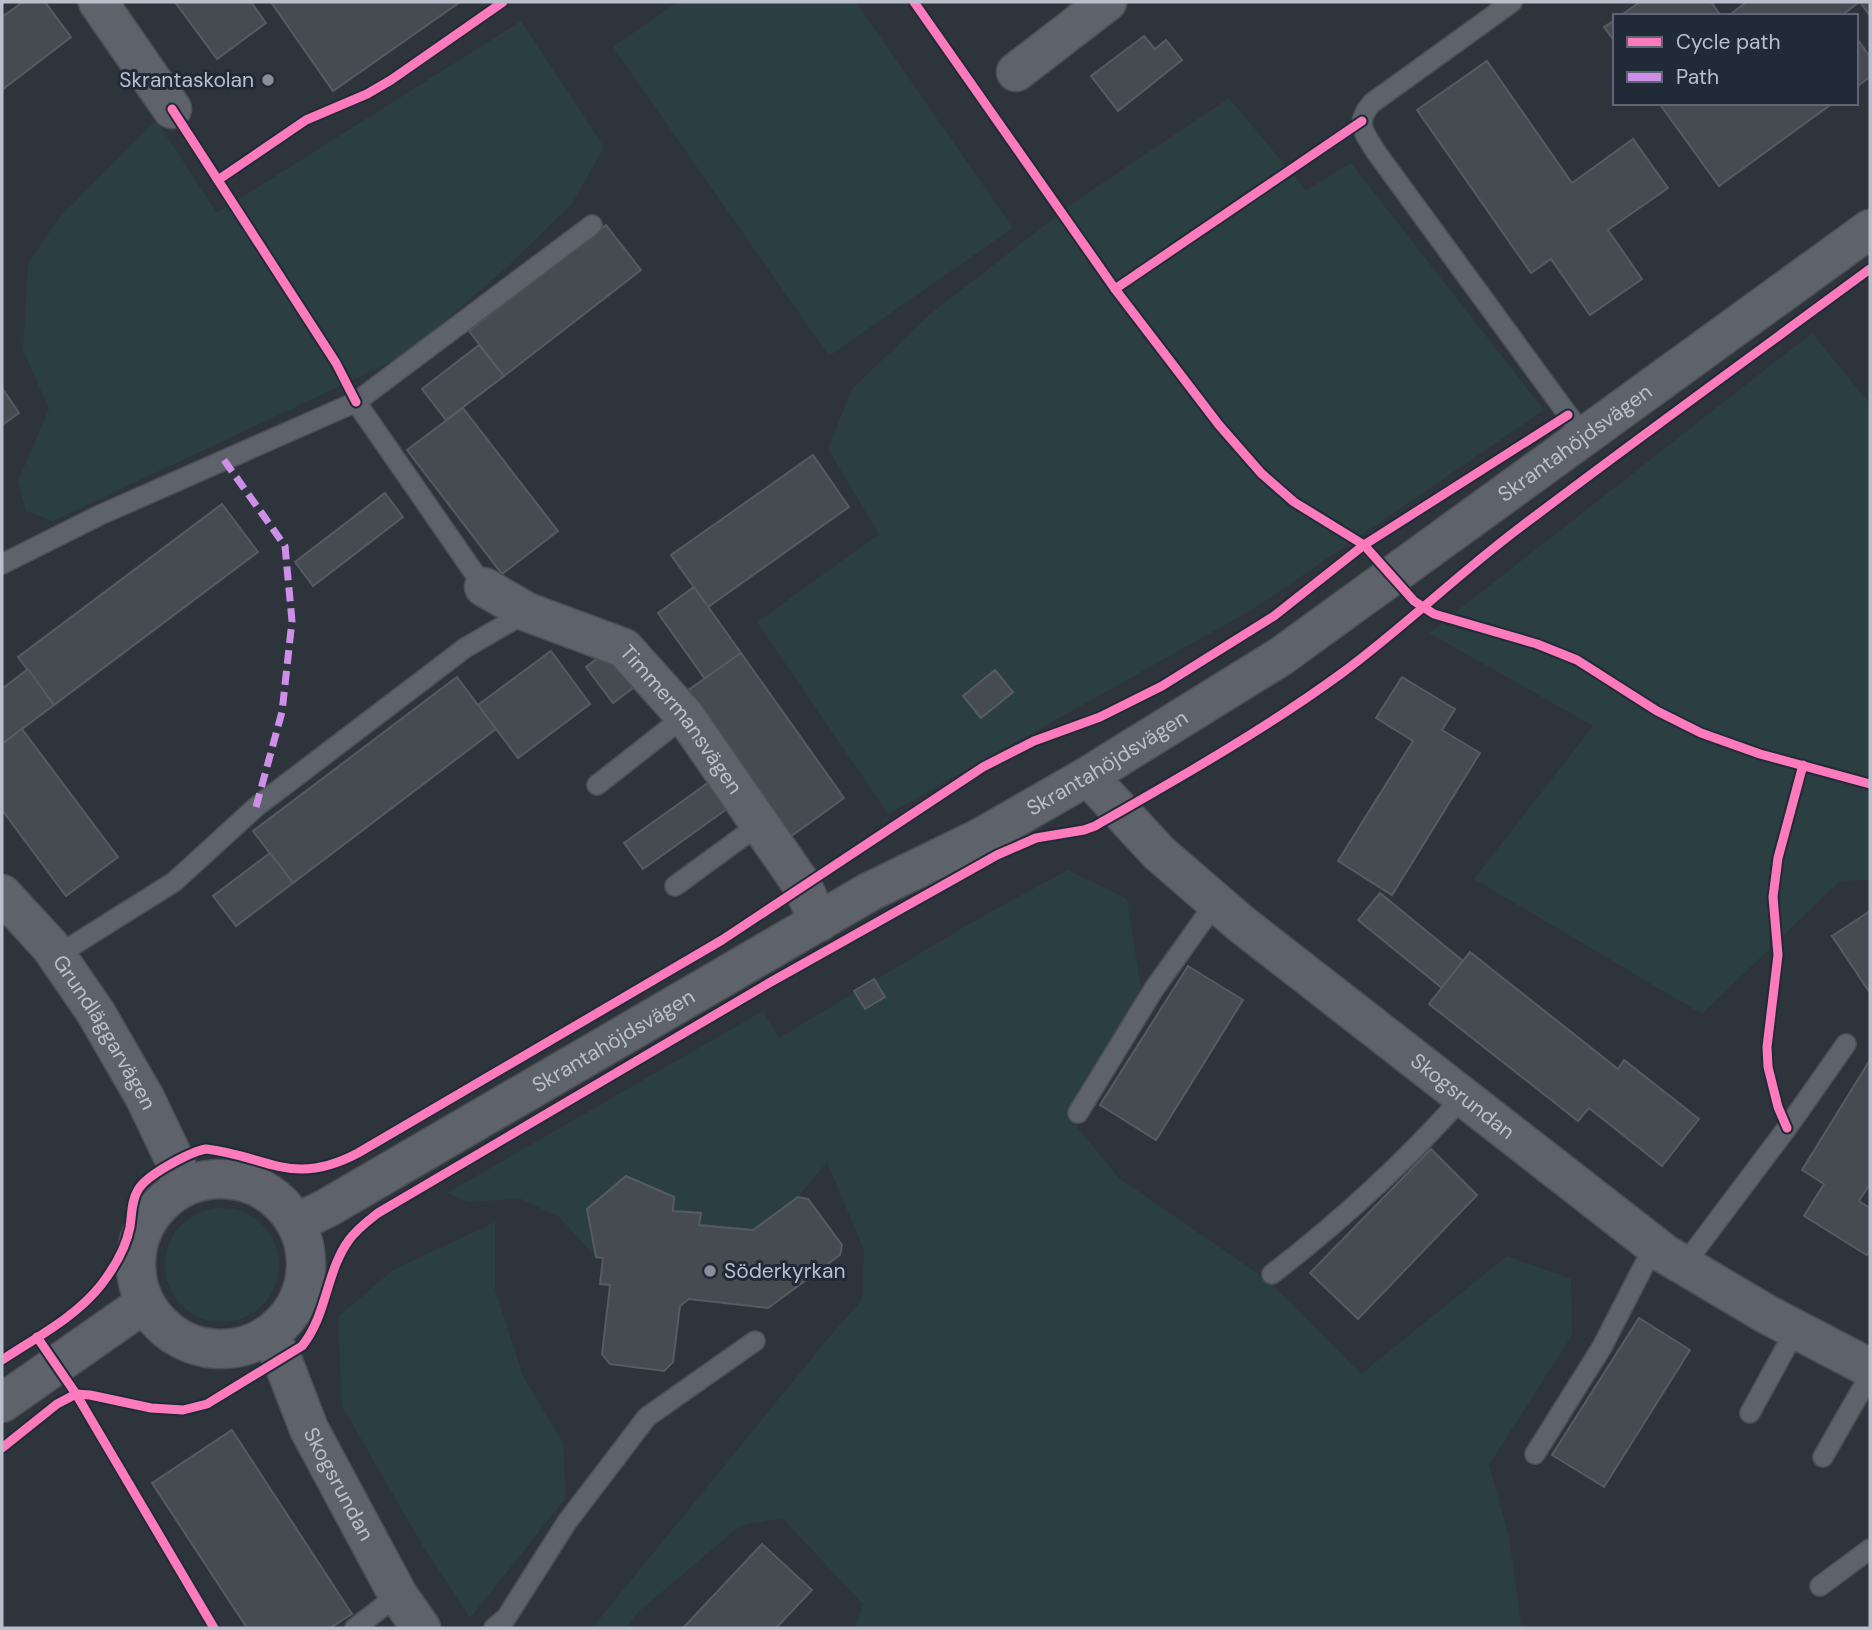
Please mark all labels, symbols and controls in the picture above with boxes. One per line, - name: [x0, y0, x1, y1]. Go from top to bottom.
- legend: [1613, 14, 1858, 105]
- text: Cycle path: [1676, 28, 1781, 56]
- text: Path: [1676, 63, 1719, 91]
- place label: Skrantaskolan: [119, 66, 254, 94]
- marker: Skrantaskolan: [260, 72, 276, 88]
- street label: Skrantahöjdsvägen: [1492, 378, 1658, 508]
- street label: Timmermansvägen: [614, 639, 749, 800]
- street label: Skrantahöjdsvägen: [1021, 703, 1193, 822]
- street label: Grundläggarvägen: [46, 949, 163, 1114]
- street label: Skrantahöjdsvägen: [527, 983, 700, 1099]
- street label: Skogsrundan: [1405, 1047, 1521, 1146]
- place label: Söderkyrkan: [724, 1257, 846, 1285]
- marker: Söderkyrkan: [702, 1263, 718, 1279]
- street label: Skogsrundan: [297, 1422, 380, 1546]

